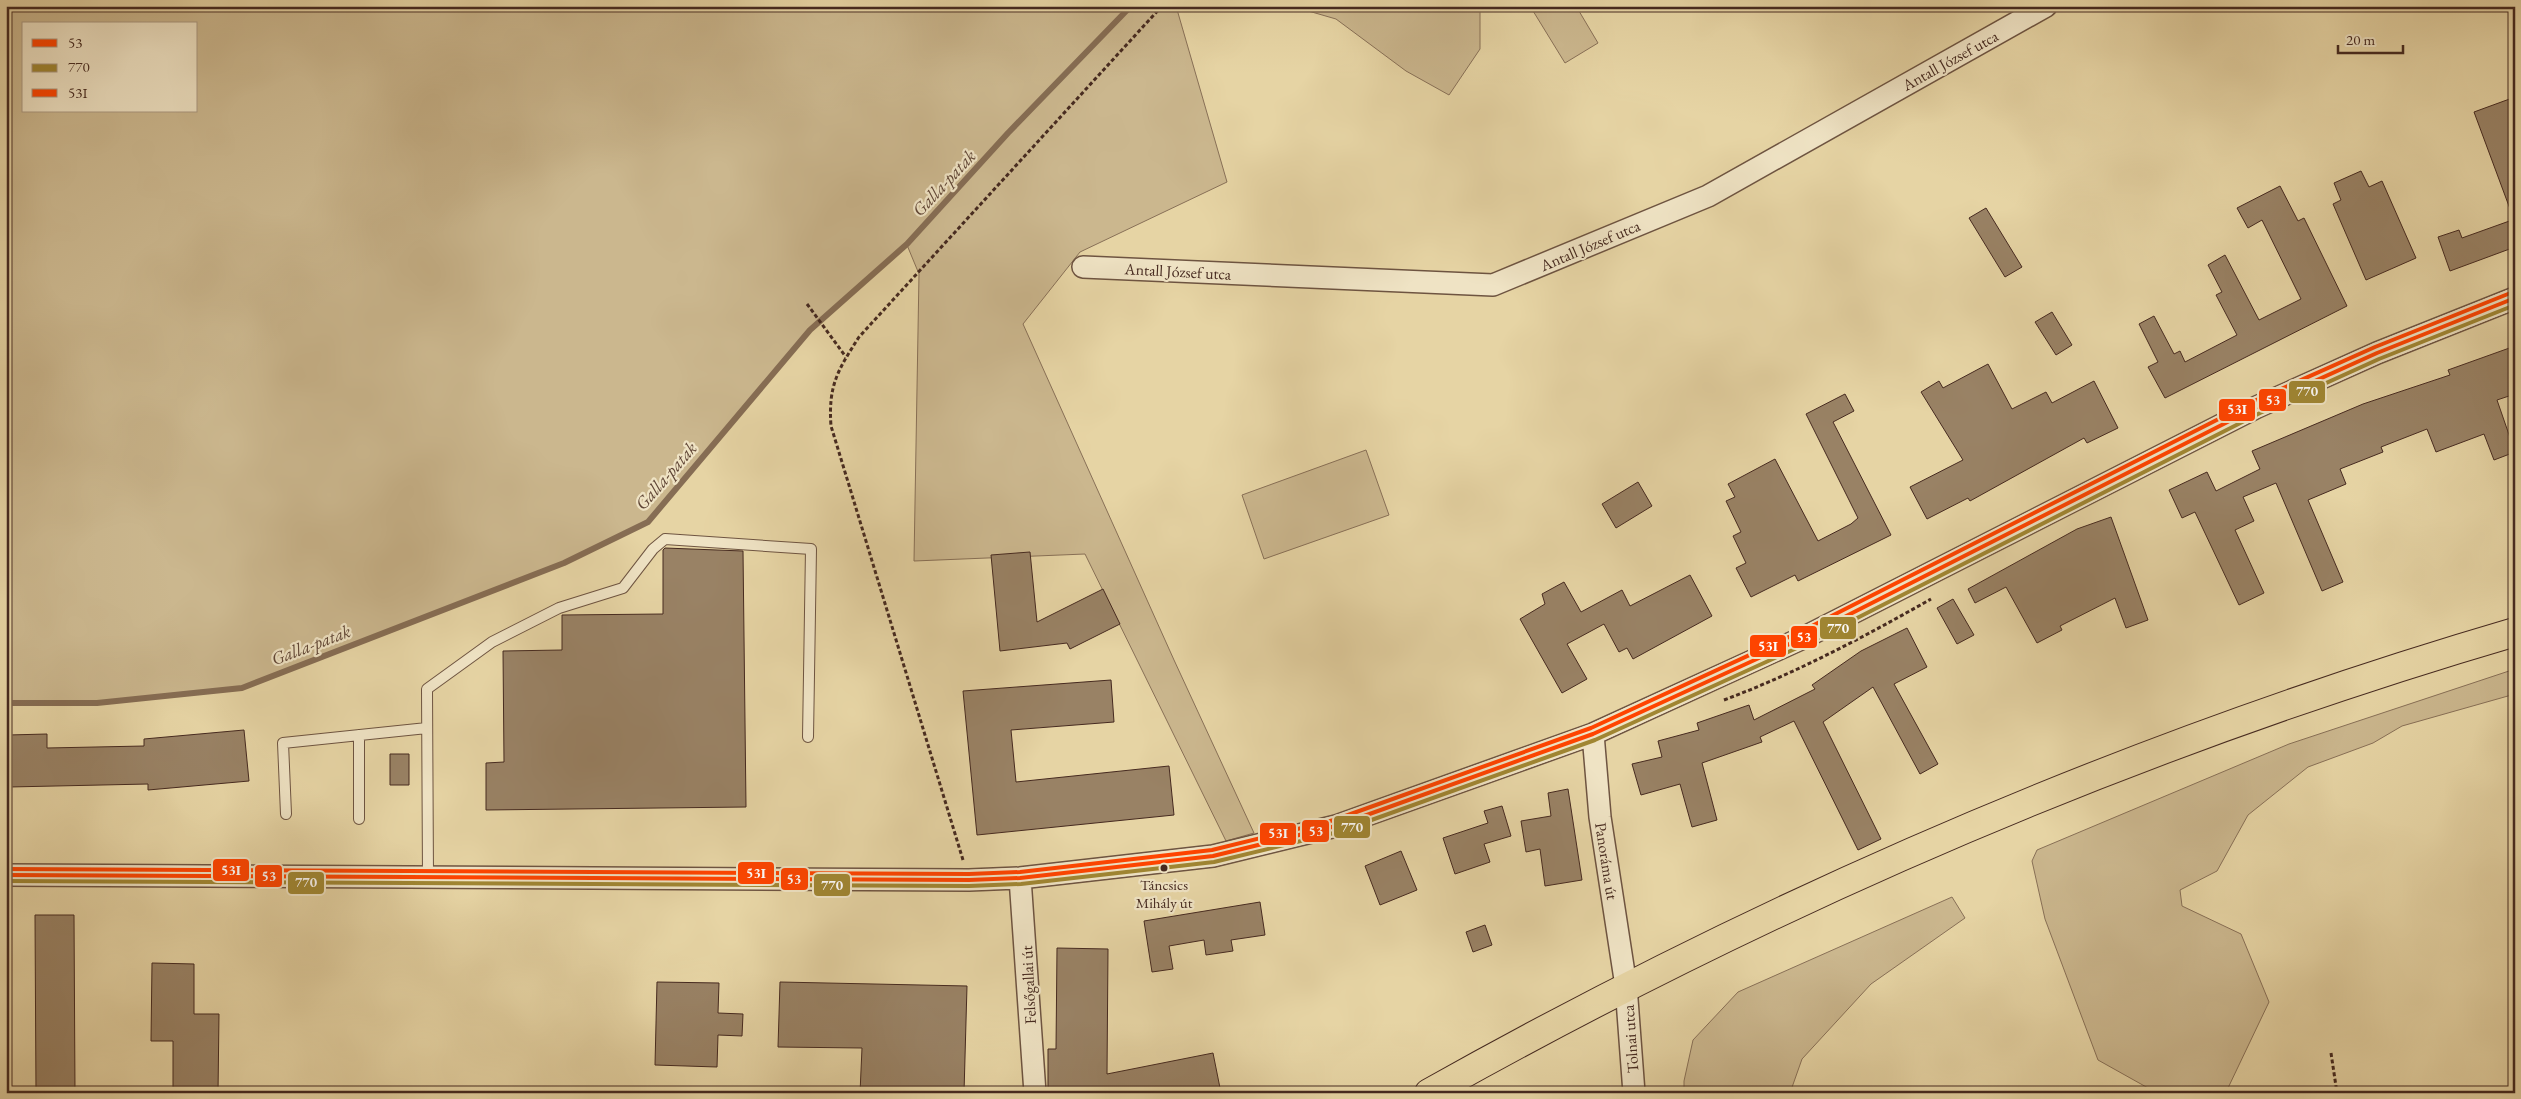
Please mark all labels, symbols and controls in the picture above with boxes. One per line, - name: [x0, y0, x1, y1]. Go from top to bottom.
- legend: [22, 22, 198, 112]
- scale bar: [2338, 22, 2404, 54]
- street label: Antall József utca: [1898, 25, 2003, 96]
- text: 20 m: [2346, 30, 2375, 49]
- text: 53: [68, 33, 82, 52]
- text: 770: [68, 57, 90, 76]
- text: 53I: [68, 83, 88, 102]
- water label: Galla-patak: [907, 144, 981, 222]
- street label: Antall József utca: [1536, 215, 1644, 276]
- street label: Antall József utca: [1123, 258, 1232, 285]
- line badge: 770: [2288, 380, 2326, 404]
- text: 770: [2296, 382, 2319, 400]
- line badge: 53: [2258, 388, 2287, 412]
- text: 53: [2266, 391, 2280, 409]
- line badge: 53I: [2218, 398, 2256, 422]
- text: 53I: [2227, 400, 2247, 418]
- water label: Galla-patak: [630, 437, 702, 515]
- line badge: 770: [1819, 616, 1857, 640]
- water label: Galla-patak: [268, 619, 354, 671]
- text: 770: [1827, 619, 1850, 637]
- line badge: 53: [1790, 625, 1818, 649]
- text: 53: [1797, 628, 1811, 646]
- line badge: 53I: [1749, 634, 1787, 658]
- text: 53I: [1758, 637, 1778, 655]
- line badge: 770: [1333, 815, 1371, 839]
- text: 770: [1341, 818, 1364, 836]
- line badge: 53: [1301, 819, 1330, 843]
- street label: Panoráma út: [1590, 821, 1623, 901]
- line badge: 53I: [1259, 822, 1297, 846]
- text: 53: [1309, 822, 1323, 840]
- text: 53I: [1268, 824, 1288, 842]
- line badge: 53I: [212, 858, 250, 882]
- text: 53I: [221, 861, 241, 879]
- line badge: 53I: [737, 861, 775, 885]
- marker: Táncsics Mihály út: [1159, 863, 1169, 873]
- line badge: 53: [254, 864, 283, 888]
- text: 53I: [746, 864, 766, 882]
- text: 53: [262, 867, 276, 885]
- line badge: 53: [780, 867, 809, 891]
- text: 53: [787, 870, 801, 888]
- line badge: 770: [287, 871, 325, 895]
- text: 770: [295, 873, 318, 891]
- line badge: 770: [813, 873, 851, 897]
- place label: Táncsics Mihály út: [1136, 875, 1193, 912]
- text: 770: [821, 876, 844, 894]
- street label: Felsőgallai út: [1016, 945, 1041, 1025]
- street label: Tolnai utca: [1618, 1003, 1643, 1074]

